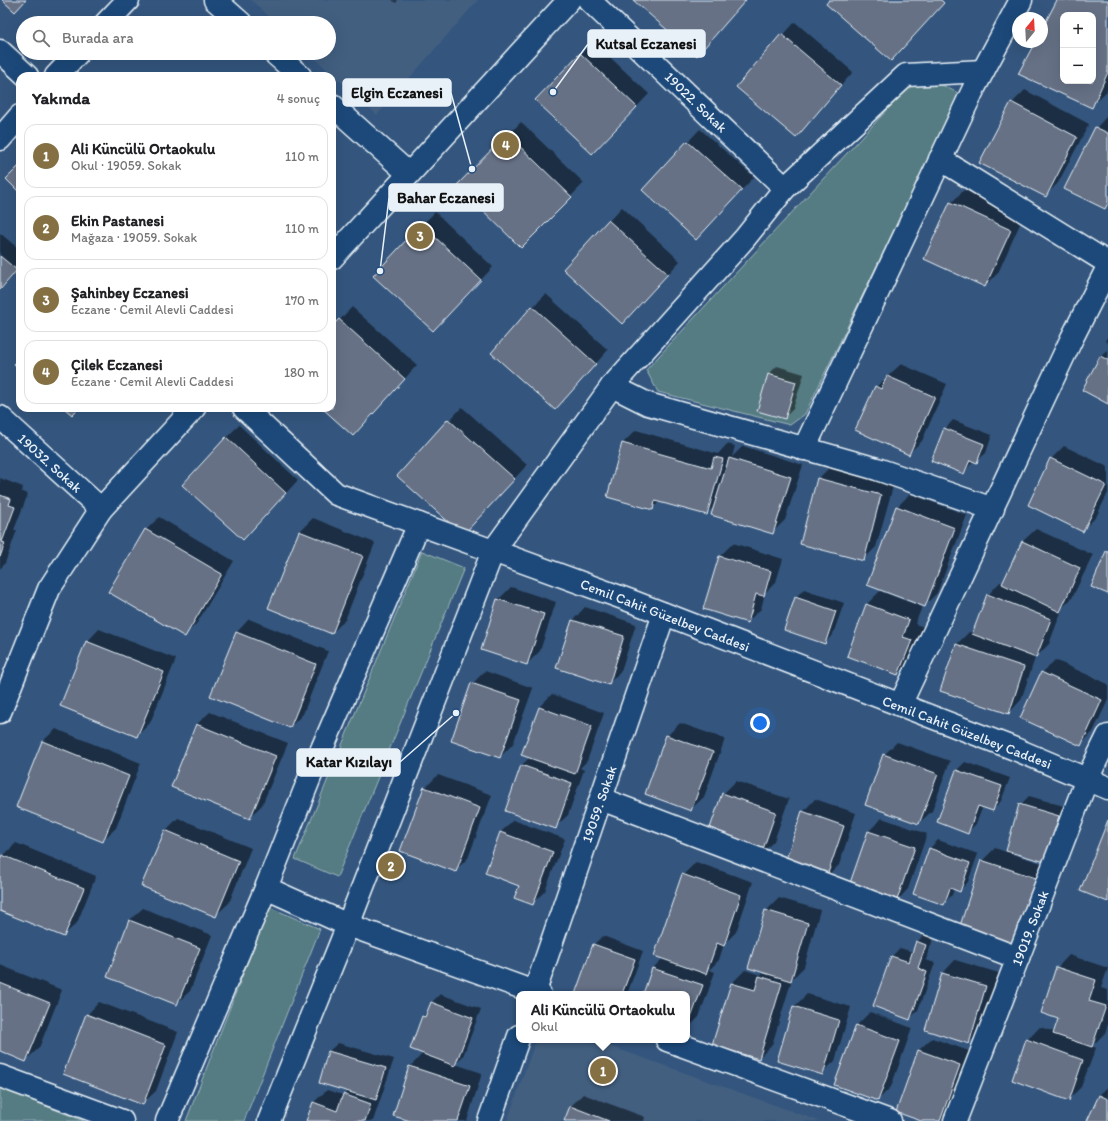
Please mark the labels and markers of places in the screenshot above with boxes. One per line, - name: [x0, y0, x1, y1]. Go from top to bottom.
- callout: Kutsal Eczanesi: [588, 30, 705, 57]
- callout: Elgin Eczanesi: [343, 79, 451, 106]
- pin: 4: [493, 130, 519, 160]
- callout: Bahar Eczanesi: [389, 184, 503, 211]
- pin: 3: [407, 221, 433, 251]
- callout: Katar Kızılayı: [297, 749, 400, 776]
- pin: 2: [378, 851, 404, 881]
- pin: 1: [590, 1056, 616, 1086]

